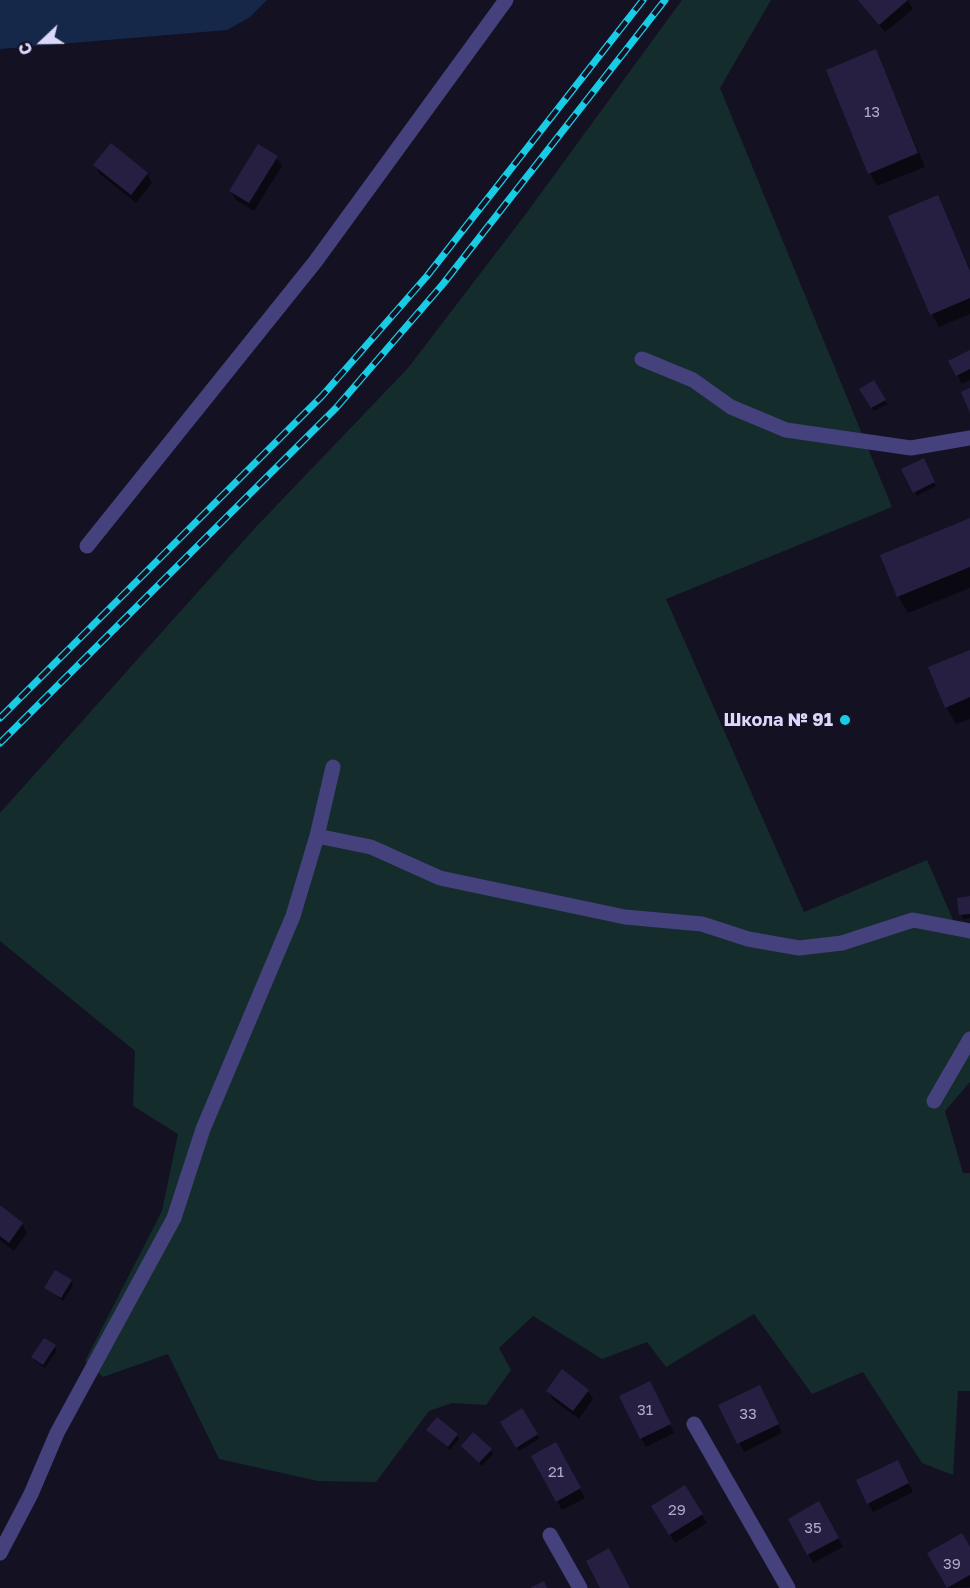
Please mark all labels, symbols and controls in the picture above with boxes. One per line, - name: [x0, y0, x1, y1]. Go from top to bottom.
- north arrow: [12, 12, 72, 72]
- text: С: [14, 40, 37, 58]
- house number: 13: [864, 103, 880, 121]
- place label: Школа № 91: [723, 709, 833, 731]
- marker: Школа № 91: [838, 713, 852, 727]
- house number: 31: [637, 1401, 653, 1419]
- house number: 33: [739, 1405, 757, 1423]
- house number: 21: [548, 1463, 564, 1481]
- house number: 29: [668, 1501, 686, 1519]
- house number: 35: [804, 1519, 822, 1537]
- house number: 39: [943, 1555, 961, 1573]

